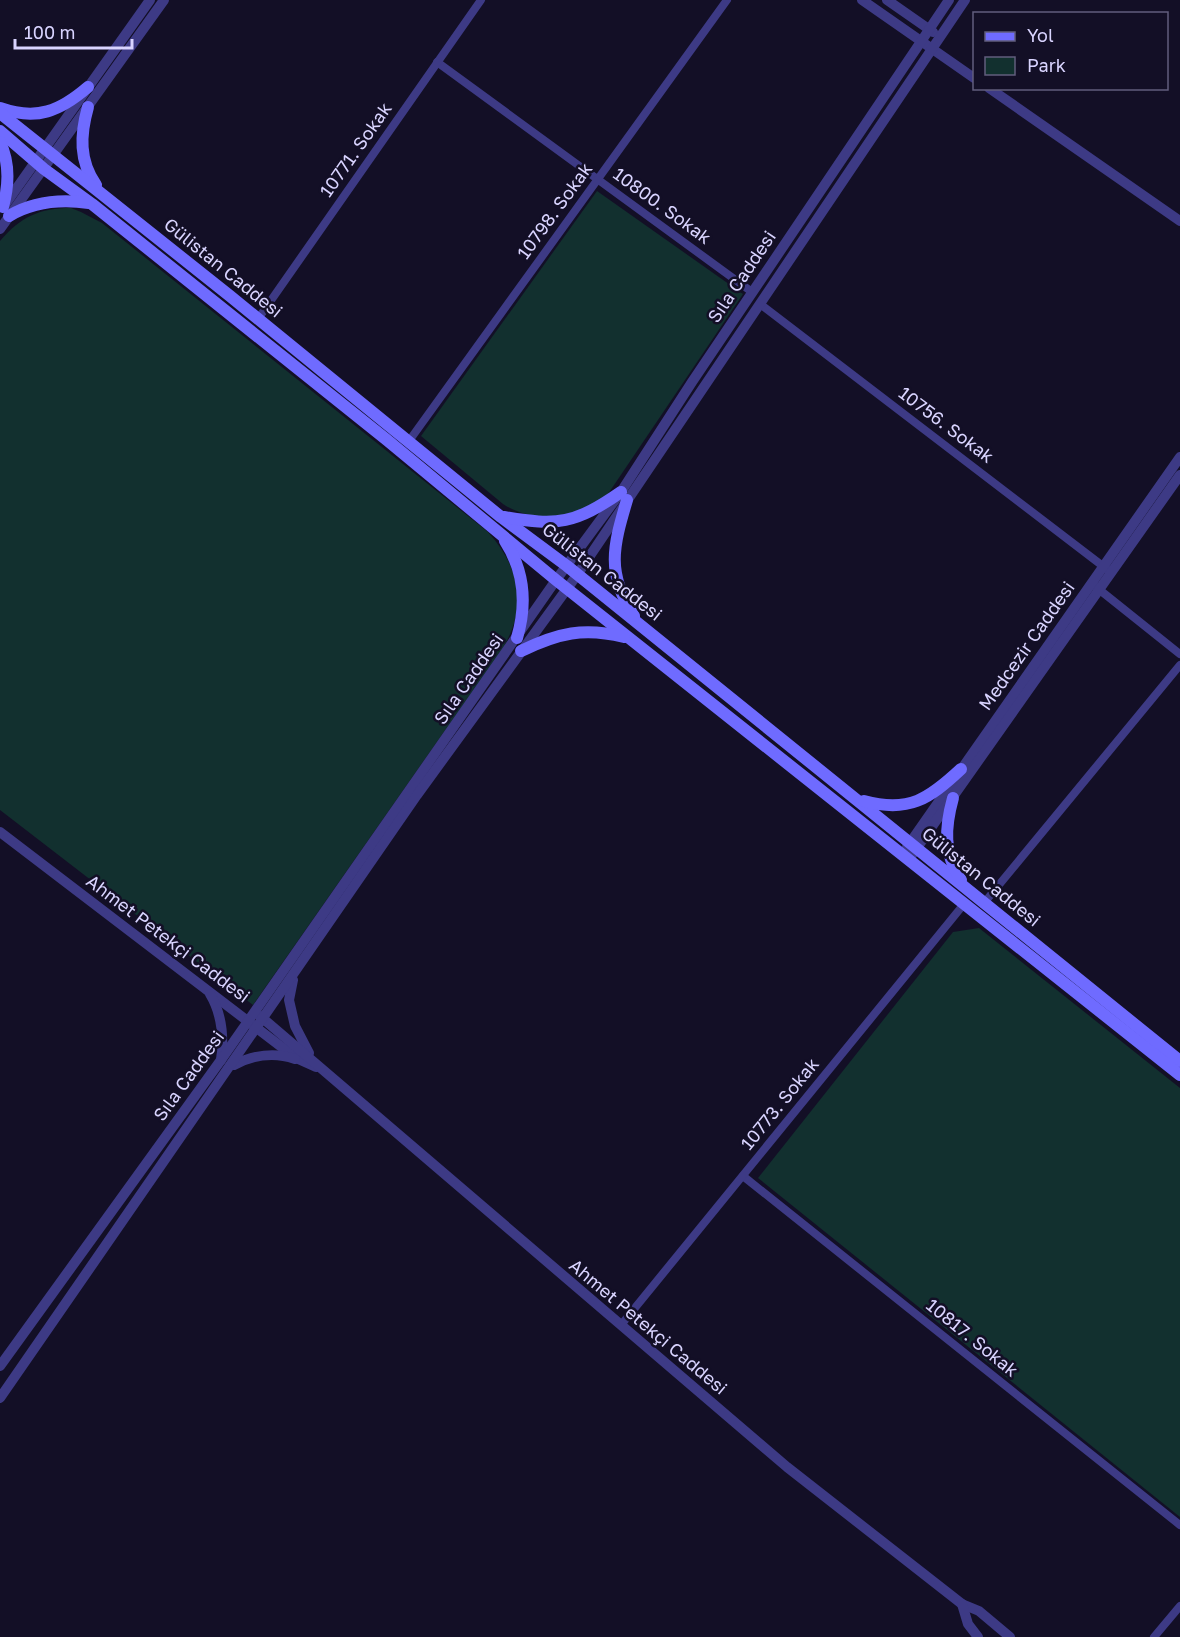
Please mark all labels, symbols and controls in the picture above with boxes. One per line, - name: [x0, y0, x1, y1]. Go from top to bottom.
- scale bar: [15, 12, 132, 50]
- legend: [973, 12, 1168, 90]
- text: 100 m: [24, 21, 75, 43]
- text: Yol: [1027, 24, 1054, 46]
- text: Park: [1027, 54, 1066, 76]
- street label: 10771. Sokak: [315, 98, 396, 201]
- street label: 10798. Sokak: [512, 158, 597, 263]
- street label: 10800. Sokak: [609, 162, 716, 248]
- street label: Gülistan Caddesi: [160, 213, 287, 322]
- street label: Sıla Caddesi: [702, 226, 780, 327]
- street label: 10756. Sokak: [895, 381, 998, 467]
- street label: Gülistan Caddesi: [538, 518, 667, 625]
- street label: Medcezir Caddesi: [974, 577, 1079, 714]
- street label: Sıla Caddesi: [429, 629, 508, 728]
- street label: Gülistan Caddesi: [918, 822, 1045, 931]
- street label: Ahmet Petekçi Caddesi: [82, 869, 255, 1007]
- street label: Sıla Caddesi: [148, 1026, 228, 1125]
- street label: 10773. Sokak: [735, 1053, 823, 1154]
- street label: Ahmet Petekçi Caddesi: [565, 1254, 732, 1399]
- street label: 10817. Sokak: [922, 1294, 1023, 1381]

